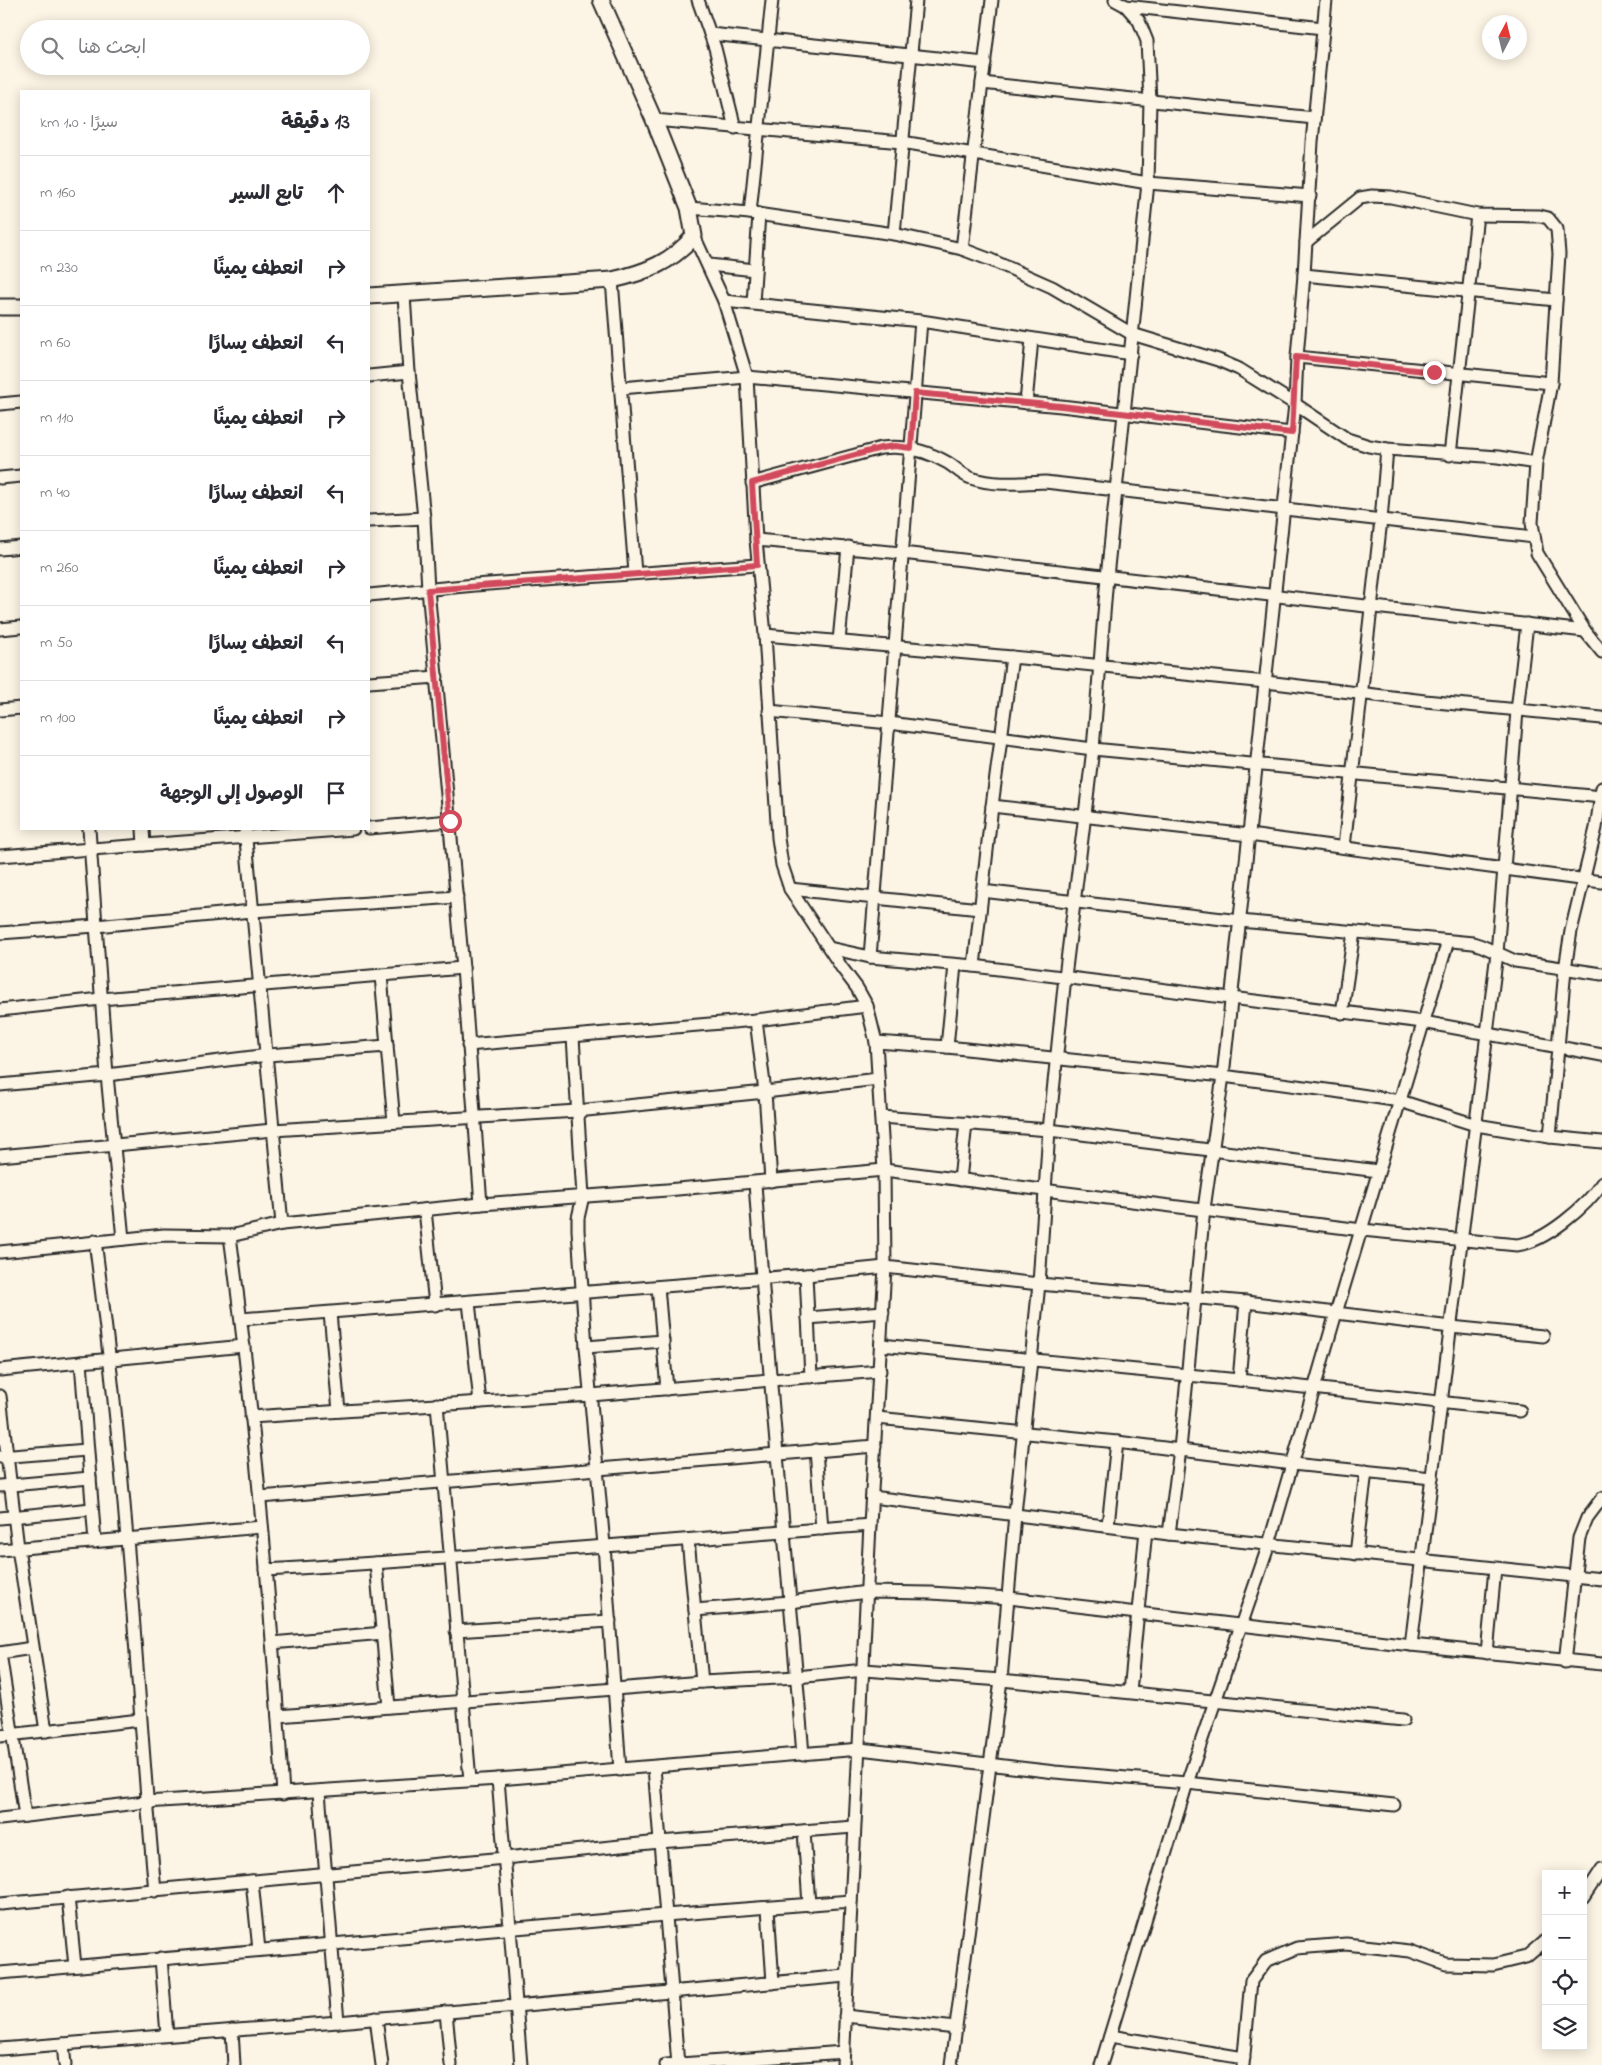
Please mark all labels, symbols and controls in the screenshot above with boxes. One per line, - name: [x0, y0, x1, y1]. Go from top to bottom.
- north arrow: [1482, 15, 1527, 60]
- search box: [20, 20, 370, 75]
- icon: search: [38, 34, 66, 62]
- text: ابحث هنا: [78, 35, 146, 62]
- text: 13 دقيقة: [281, 108, 350, 138]
- text: سيرًا · 1.0 km: [40, 111, 118, 135]
- icon: ahead: [322, 179, 350, 207]
- text: 160 m: [40, 181, 75, 205]
- text: تابع السير: [231, 181, 303, 208]
- icon: right: [322, 254, 350, 282]
- text: 230 m: [40, 256, 78, 280]
- text: انعطف يمينًا: [213, 256, 303, 283]
- icon: left: [322, 329, 350, 357]
- text: 60 m: [40, 331, 70, 355]
- text: انعطف يسارًا: [208, 331, 303, 358]
- route end: [1423, 361, 1446, 384]
- icon: right: [322, 404, 350, 432]
- text: 110 m: [40, 406, 74, 430]
- text: انعطف يمينًا: [213, 406, 303, 433]
- icon: left: [322, 479, 350, 507]
- text: 40 m: [40, 481, 70, 505]
- text: انعطف يسارًا: [208, 481, 303, 508]
- icon: right: [322, 554, 350, 582]
- text: 260 m: [40, 556, 78, 580]
- text: انعطف يمينًا: [213, 556, 303, 583]
- icon: left: [322, 629, 350, 657]
- text: 50 m: [40, 631, 73, 655]
- text: انعطف يسارًا: [208, 631, 303, 658]
- icon: right: [322, 704, 350, 732]
- text: 100 m: [40, 706, 75, 730]
- text: انعطف يمينًا: [213, 706, 303, 733]
- icon: arrive: [322, 779, 350, 807]
- text: الوصول إلى الوجهة: [160, 781, 303, 808]
- route start: [439, 810, 462, 833]
- map controls: [1542, 1870, 1587, 2050]
- button: +: [1542, 1870, 1587, 1915]
- button: −: [1542, 1915, 1587, 1960]
- button: locate: [1542, 1960, 1587, 2005]
- button: layers: [1542, 2005, 1587, 2050]

